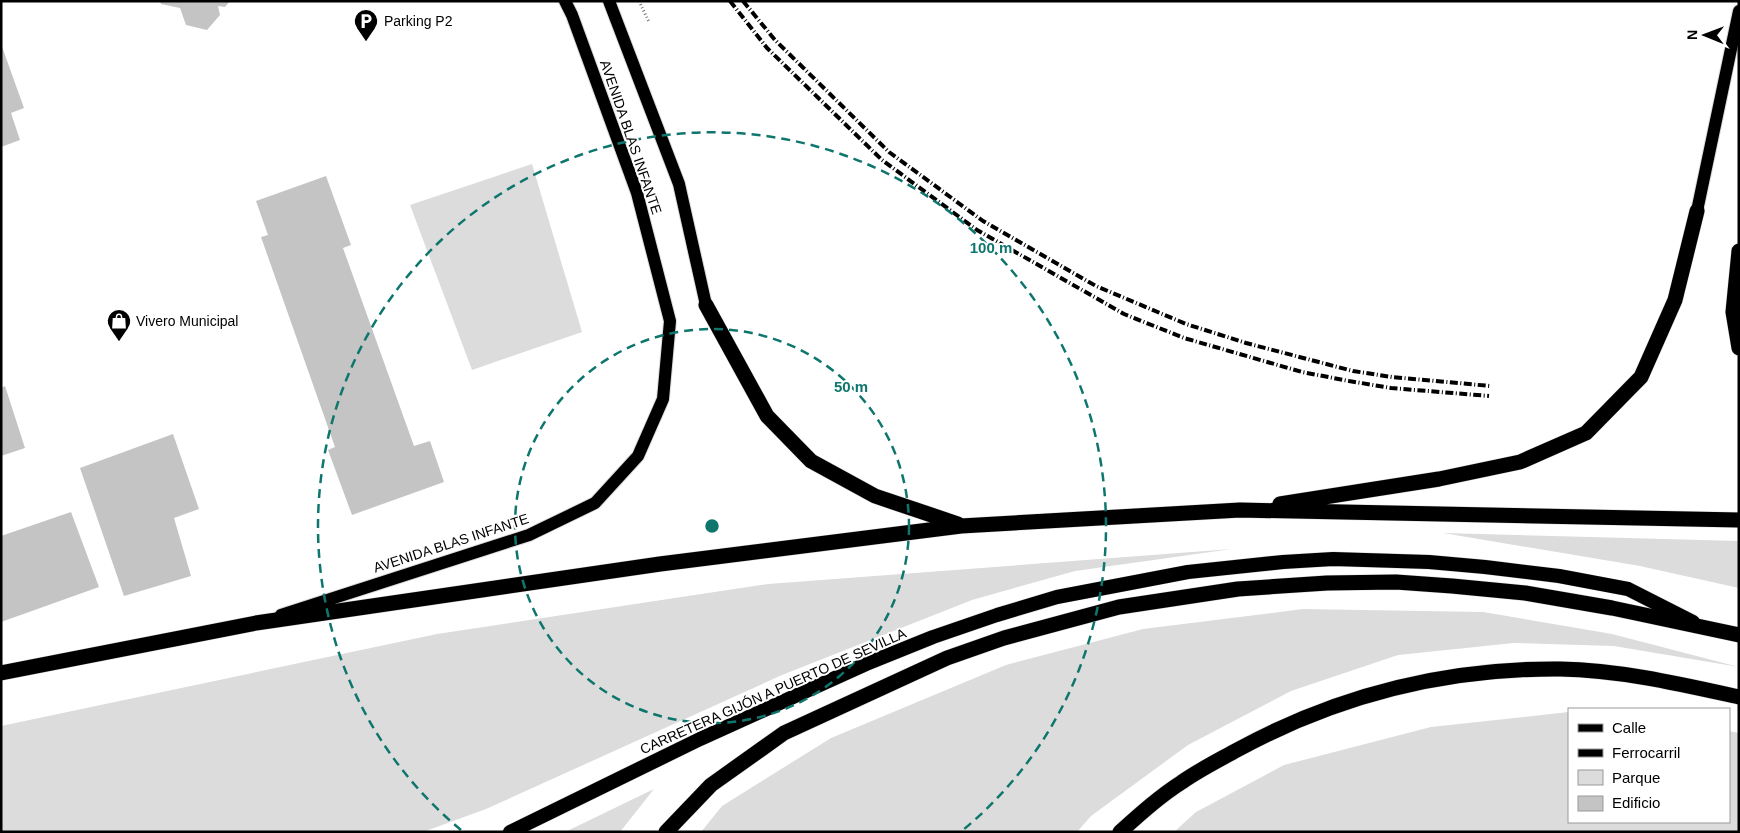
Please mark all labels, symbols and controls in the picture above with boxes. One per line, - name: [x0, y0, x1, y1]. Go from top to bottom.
- parking icon: Parking P2: [353, 8, 379, 42]
- north arrow: [1680, 10, 1730, 60]
- place label: Parking P2: [384, 13, 453, 29]
- text: N: [1684, 30, 1700, 40]
- street label: AVENIDA BLAS INFANTE: [597, 58, 665, 216]
- text: 100 m: [970, 239, 1012, 256]
- shop icon: Vivero Municipal: [106, 308, 132, 342]
- place label: Vivero Municipal: [136, 313, 238, 329]
- text: 50 m: [834, 378, 868, 395]
- street label: AVENIDA BLAS INFANTE: [371, 510, 531, 576]
- centre of rings: [703, 517, 721, 535]
- street label: CARRETERA GIJÓN A PUERTO DE SEVILLA: [637, 625, 909, 757]
- legend: [1568, 708, 1730, 823]
- text: Calle: [1612, 719, 1646, 736]
- text: Ferrocarril: [1612, 744, 1680, 761]
- text: Parque: [1612, 769, 1660, 786]
- text: Edificio: [1612, 794, 1660, 811]

